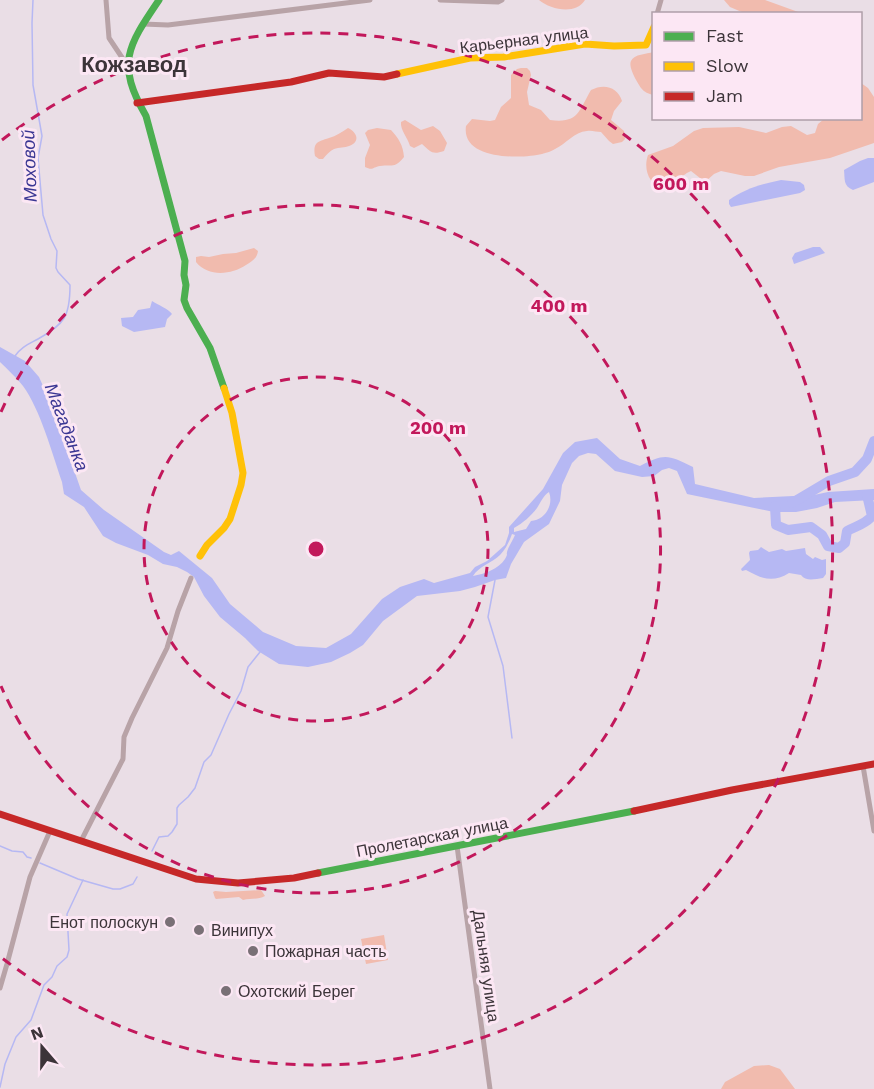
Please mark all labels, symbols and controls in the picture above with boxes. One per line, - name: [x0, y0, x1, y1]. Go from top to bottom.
- legend: [652, 12, 862, 120]
- street label: Карьерная улица: [459, 23, 589, 57]
- text: Fast: [706, 25, 744, 46]
- district label: Кожзавод: [81, 52, 187, 77]
- text: Slow: [706, 55, 749, 76]
- text: Jam: [706, 85, 743, 106]
- water label: Моховой: [17, 129, 41, 203]
- text: 600 m: [653, 173, 709, 194]
- text: 400 m: [531, 295, 587, 316]
- water label: Магаданка: [41, 380, 93, 474]
- text: 200 m: [410, 417, 466, 438]
- centre of rings: [306, 539, 326, 559]
- street label: Пролетарская улица: [355, 813, 509, 861]
- street label: Дальняя улица: [469, 909, 503, 1023]
- place label: Енот полоскун: [50, 913, 158, 932]
- marker: Енот полоскун: [163, 915, 177, 929]
- place label: Винипух: [211, 921, 273, 940]
- marker: Винипух: [192, 923, 206, 937]
- place label: Пожарная часть: [265, 942, 386, 961]
- marker: Пожарная часть: [246, 944, 260, 958]
- place label: Охотский Берег: [238, 982, 355, 1001]
- marker: Охотский Берег: [219, 984, 233, 998]
- north arrow: [12, 1017, 72, 1077]
- text: N: [28, 1022, 46, 1044]

